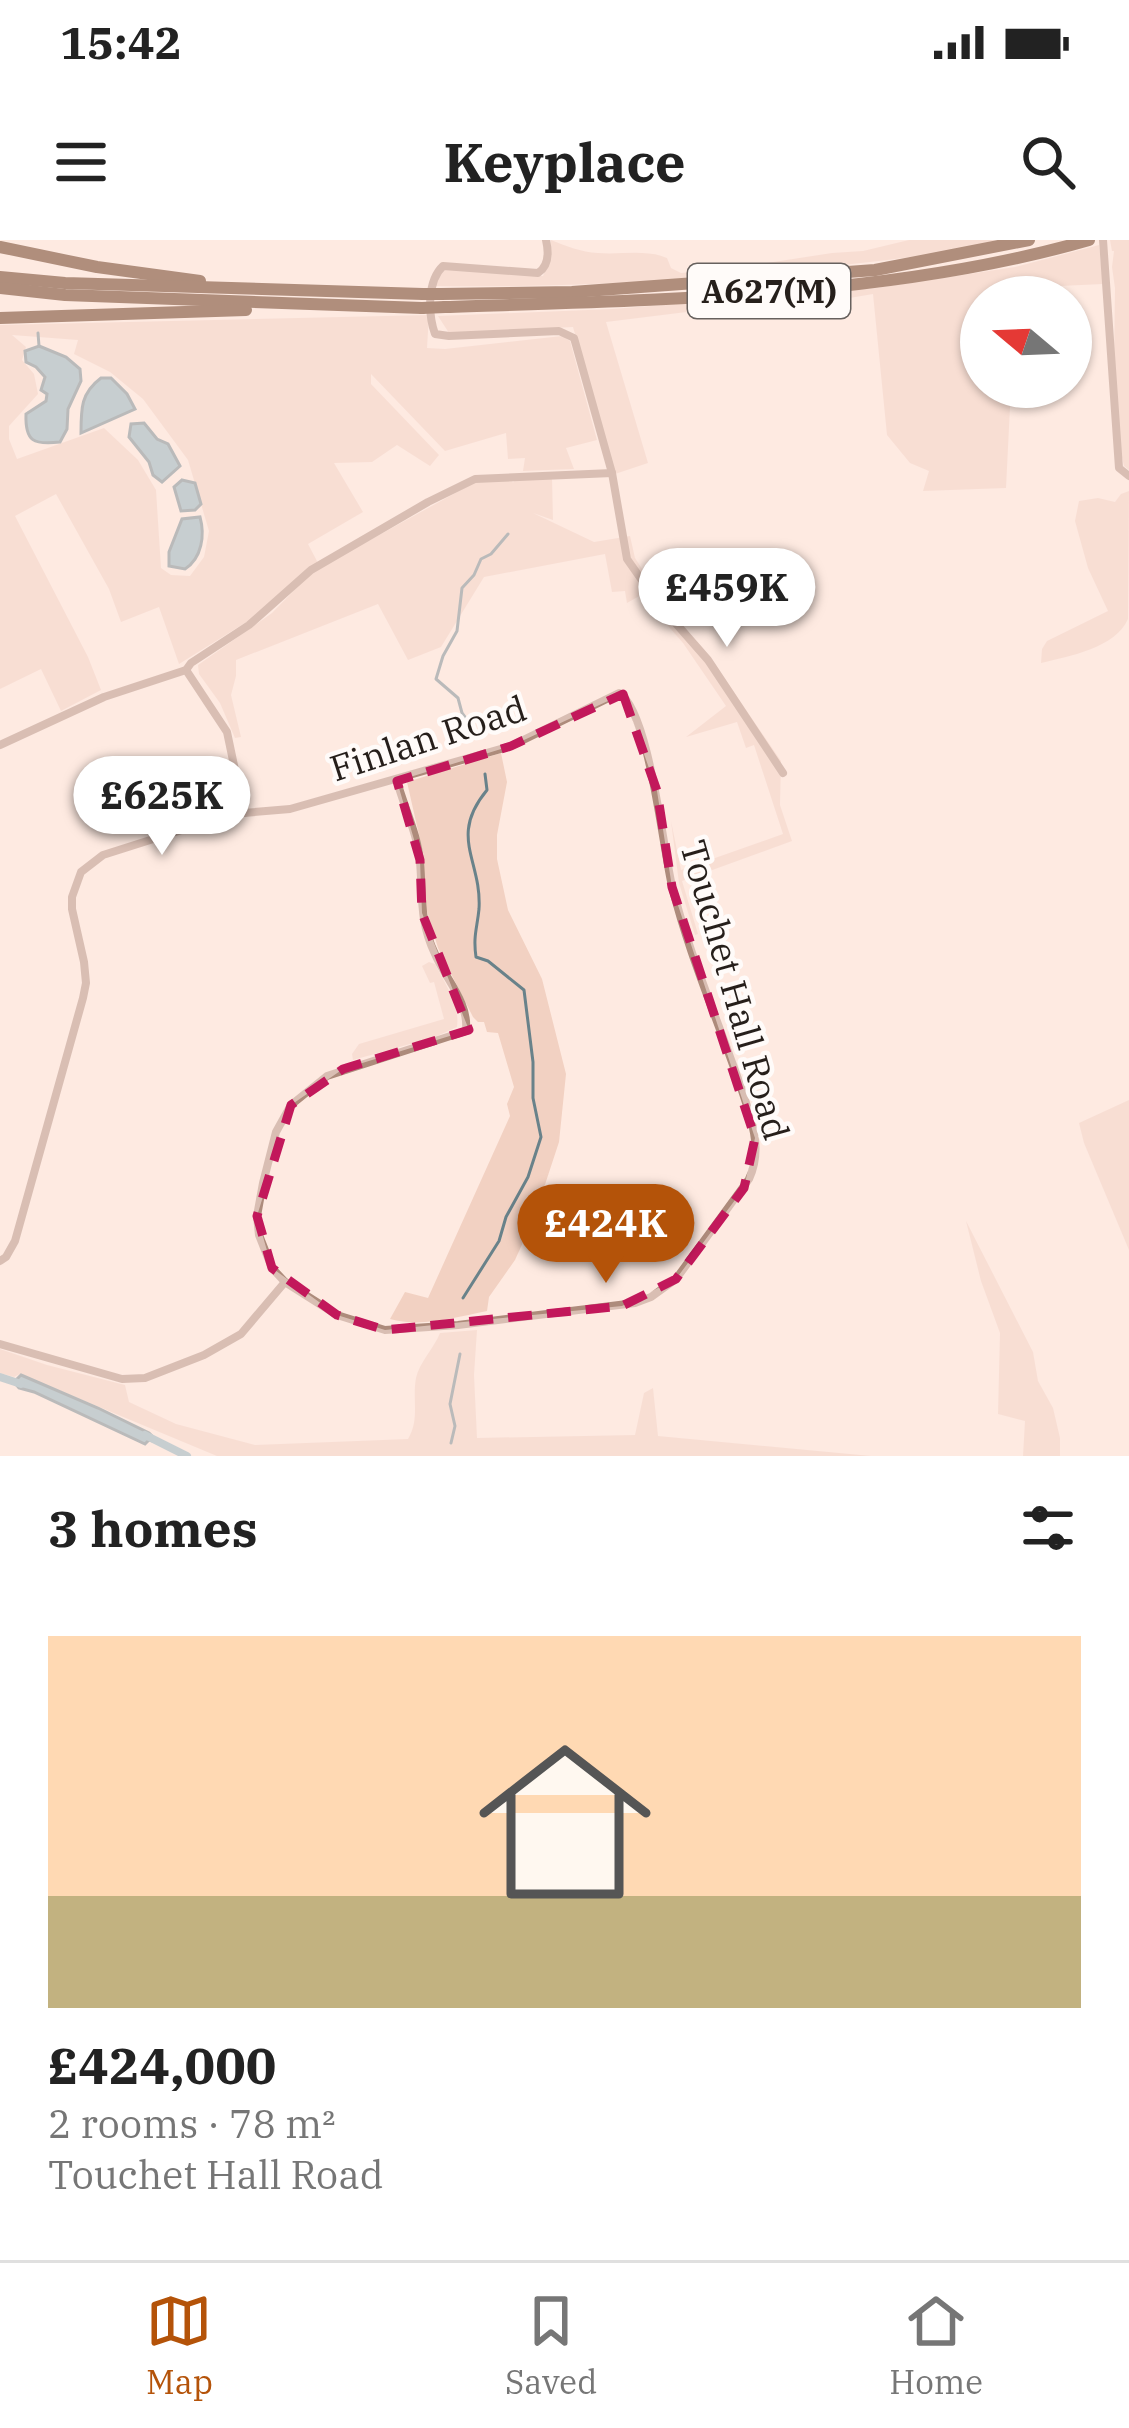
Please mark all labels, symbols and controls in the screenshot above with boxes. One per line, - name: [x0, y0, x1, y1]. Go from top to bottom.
- text: 15:42: [60, 13, 182, 71]
- text: Keyplace: [443, 127, 686, 197]
- icon: menu: [48, 129, 114, 195]
- icon: search: [1015, 129, 1081, 195]
- road number: A627(M): [688, 264, 850, 318]
- north arrow: [960, 276, 1092, 408]
- map controls: [960, 276, 1092, 408]
- pin: £459K: [643, 548, 811, 650]
- text: £459K: [665, 561, 789, 612]
- street label: Finlan Road: [324, 684, 532, 791]
- pin: £625K: [78, 756, 246, 858]
- text: £625K: [100, 769, 224, 820]
- street label: Touchet Hall Road: [670, 835, 801, 1145]
- pin: £424K: [522, 1184, 690, 1286]
- text: £424K: [544, 1197, 668, 1248]
- text: 3 homes: [48, 1495, 258, 1561]
- icon: filters: [1015, 1495, 1081, 1561]
- icon: home: [457, 1714, 673, 1930]
- text: £424,000: [48, 2032, 276, 2098]
- text: 2 rooms · 78 m²: [48, 2098, 336, 2149]
- text: Touchet Hall Road: [48, 2149, 383, 2200]
- tab: Map: [146, 2288, 213, 2403]
- tab: Saved: [505, 2288, 597, 2403]
- tab: Home: [889, 2288, 983, 2403]

